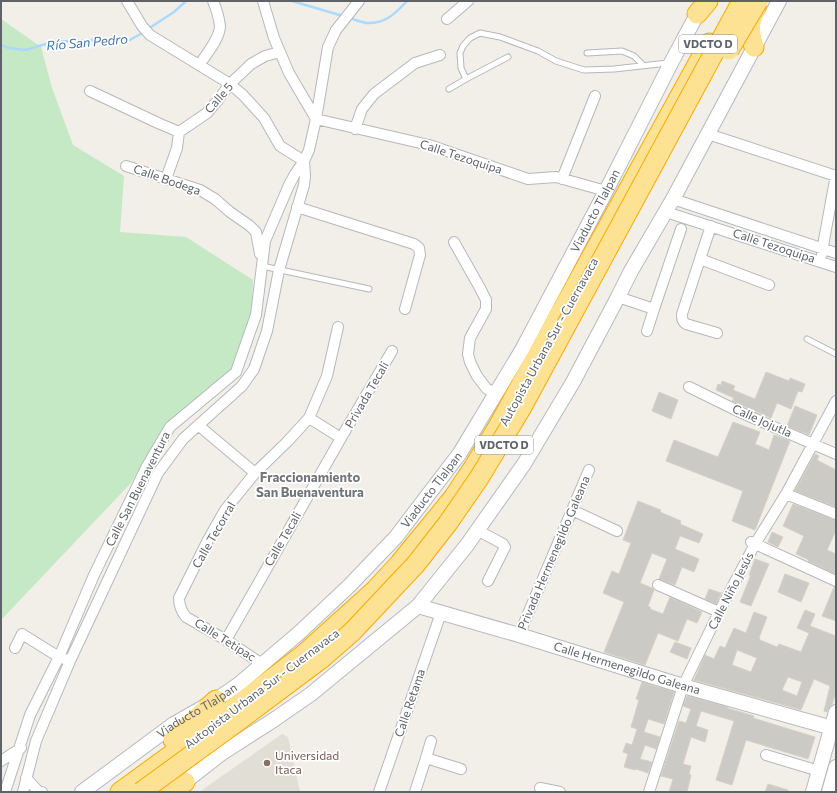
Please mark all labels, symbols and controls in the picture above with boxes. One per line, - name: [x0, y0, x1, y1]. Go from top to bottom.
- water label: Río San Pedro: [46, 30, 129, 54]
- road number: VDCTO D: [679, 35, 737, 53]
- street label: Calle 5: [201, 79, 235, 116]
- street label: Calle Tezoquipa: [418, 136, 504, 176]
- street label: Calle Bodega: [132, 161, 203, 197]
- street label: Viaducto Tlalpan: [567, 167, 622, 255]
- street label: Calle Tezoquipa: [731, 225, 817, 265]
- street label: Autopista Urbana Sur - Cuernavaca: [496, 255, 600, 428]
- street label: Privada Tecali: [341, 359, 391, 430]
- street label: Calle Jojutla: [730, 401, 794, 440]
- street label: Calle San Buenaventura: [102, 429, 172, 548]
- road number: VDCTO D: [475, 436, 533, 454]
- street label: Viaducto Tlalpan: [398, 449, 464, 530]
- district label: Fraccionamiento San Buenaventura: [256, 469, 364, 500]
- street label: Privada Hermenegildo Galeana: [514, 473, 592, 632]
- street label: Calle Tecorral: [189, 499, 238, 570]
- street label: Calle Tecali: [261, 509, 303, 568]
- street label: Calle Niño Jesús: [705, 549, 757, 632]
- street label: Calle Tetipac: [192, 615, 259, 664]
- street label: Autopista Urbana Sur - Cuernavaca: [181, 625, 342, 751]
- street label: Calle Hermenegildo Galeana: [552, 638, 702, 696]
- street label: Calle Retama: [391, 667, 427, 739]
- street label: Viaducto Tlalpan: [154, 680, 239, 740]
- place label: Universidad Itaca: [275, 748, 339, 776]
- marker: Universidad Itaca: [262, 758, 272, 768]

